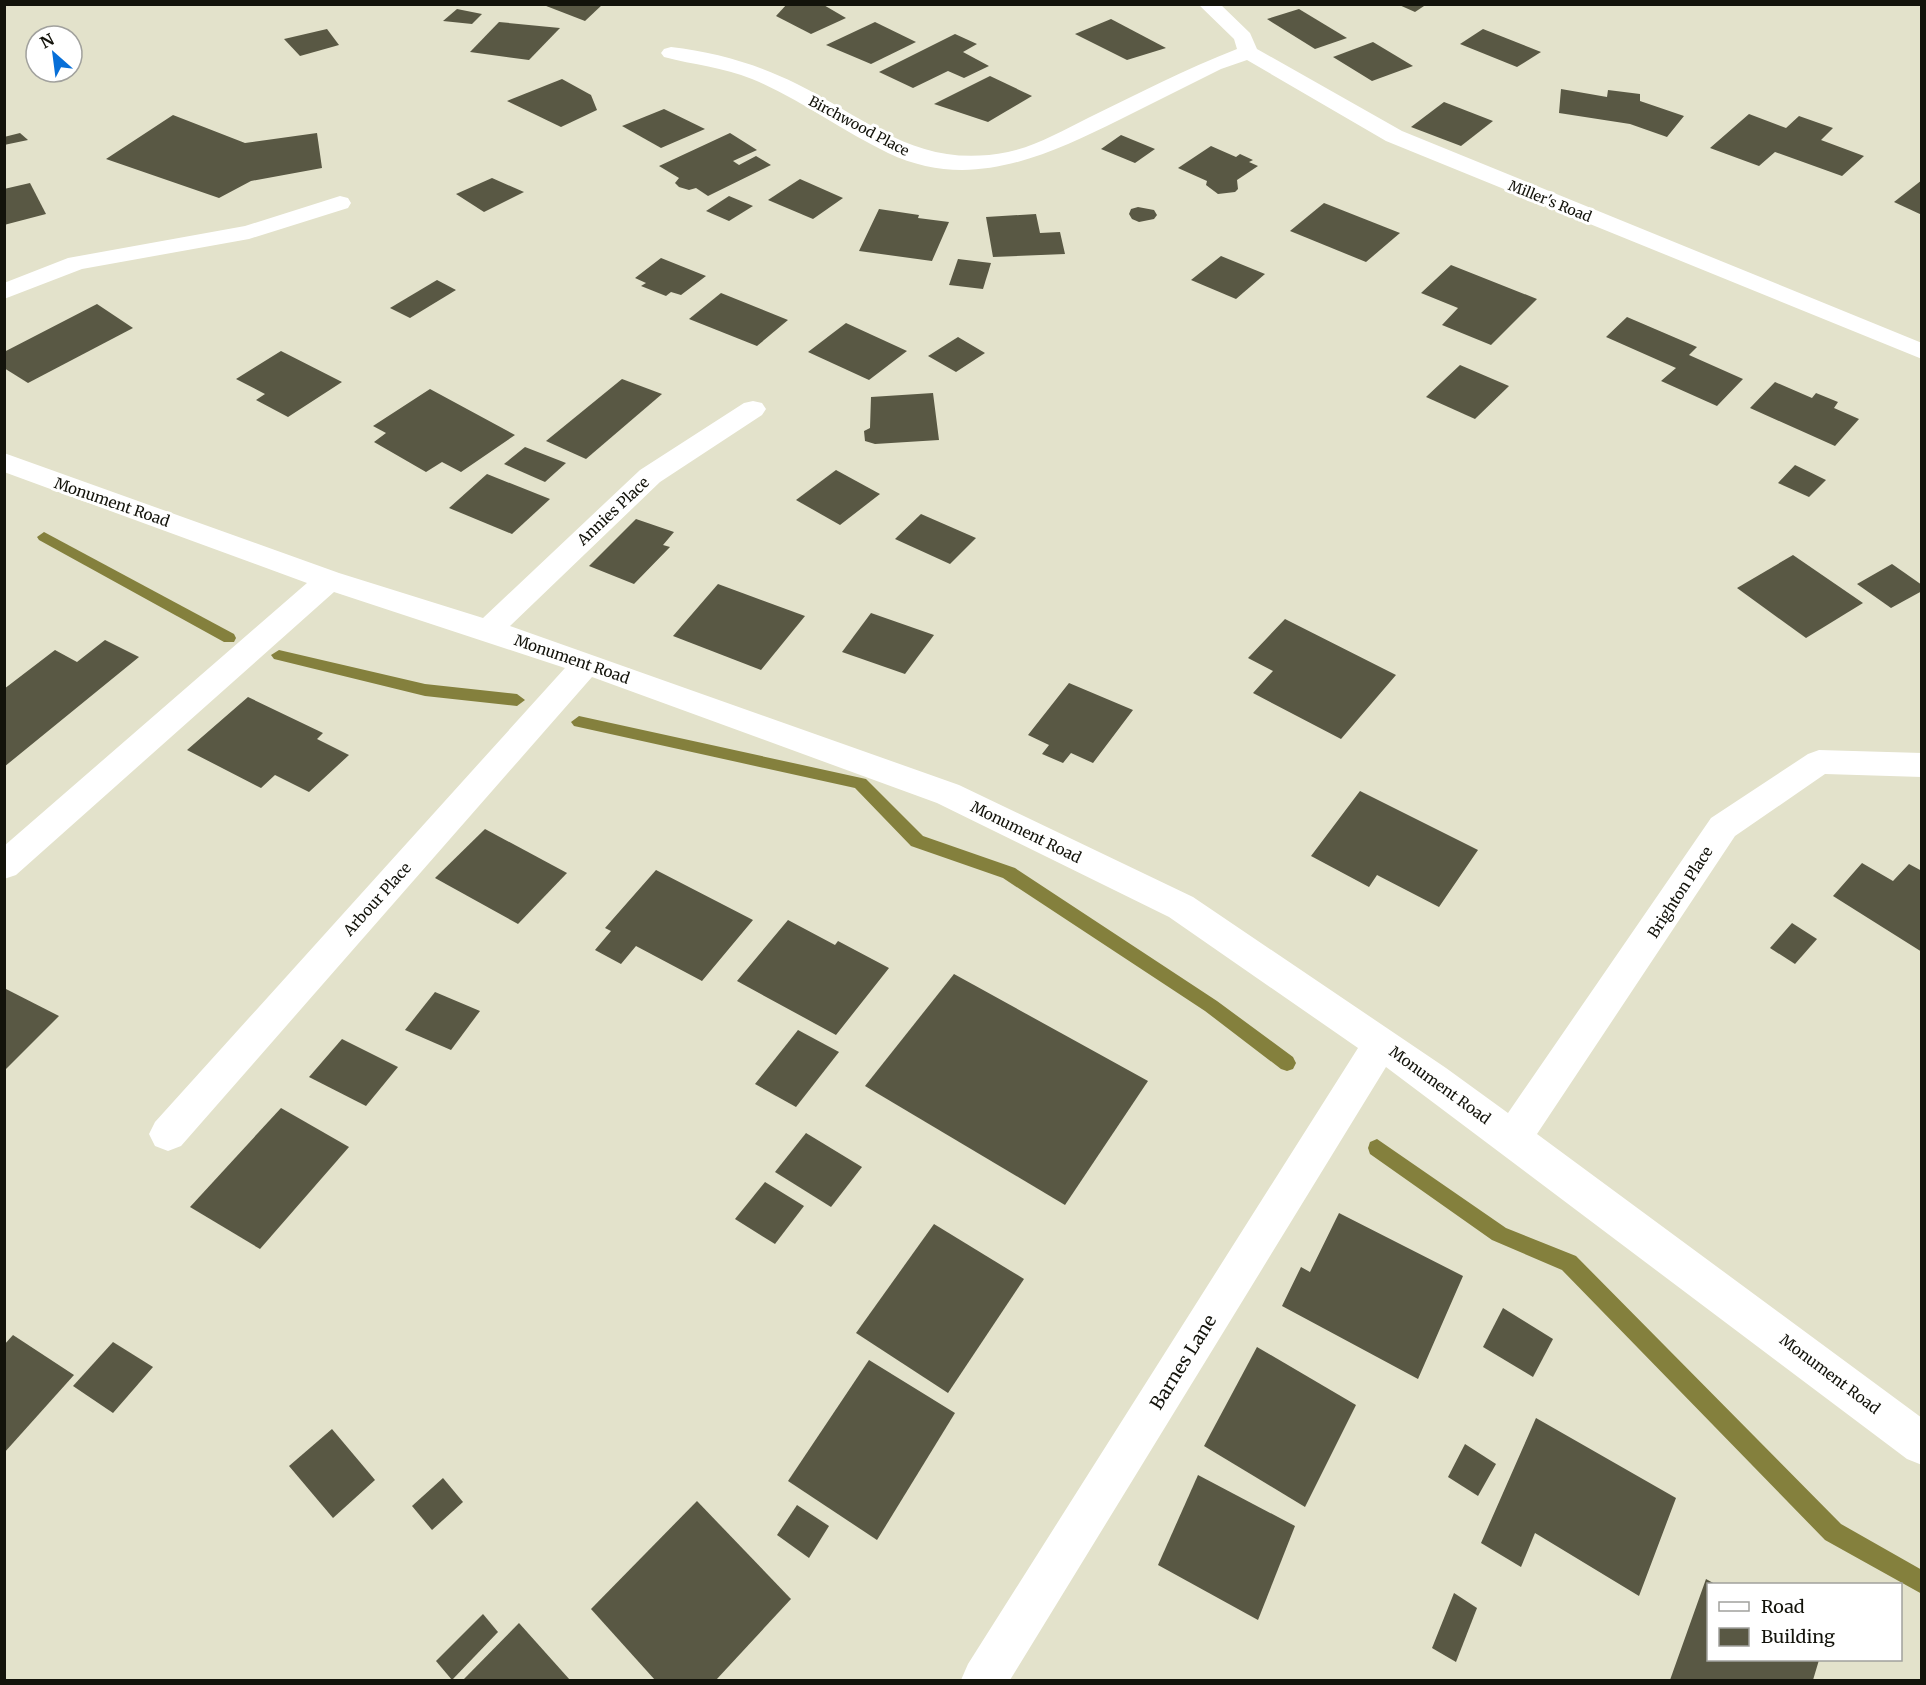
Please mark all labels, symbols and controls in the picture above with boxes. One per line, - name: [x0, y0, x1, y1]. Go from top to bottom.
- north arrow: [24, 24, 84, 84]
- text: N: [37, 29, 58, 53]
- street label: Birchwood Place: [806, 92, 912, 160]
- street label: Miller's Road: [1506, 176, 1595, 226]
- street label: Monument Road: [52, 473, 172, 531]
- street label: Annies Place: [572, 473, 653, 550]
- street label: Monument Road: [512, 630, 632, 688]
- street label: Monument Road: [968, 797, 1084, 867]
- street label: Brighton Place: [1643, 843, 1717, 941]
- street label: Arbour Place: [338, 858, 415, 940]
- street label: Monument Road: [1386, 1042, 1494, 1128]
- street label: Barnes Lane: [1145, 1310, 1221, 1414]
- street label: Monument Road: [1776, 1330, 1884, 1418]
- legend: [1707, 1583, 1902, 1661]
- text: Road: [1761, 1595, 1805, 1618]
- text: Building: [1761, 1625, 1835, 1648]

